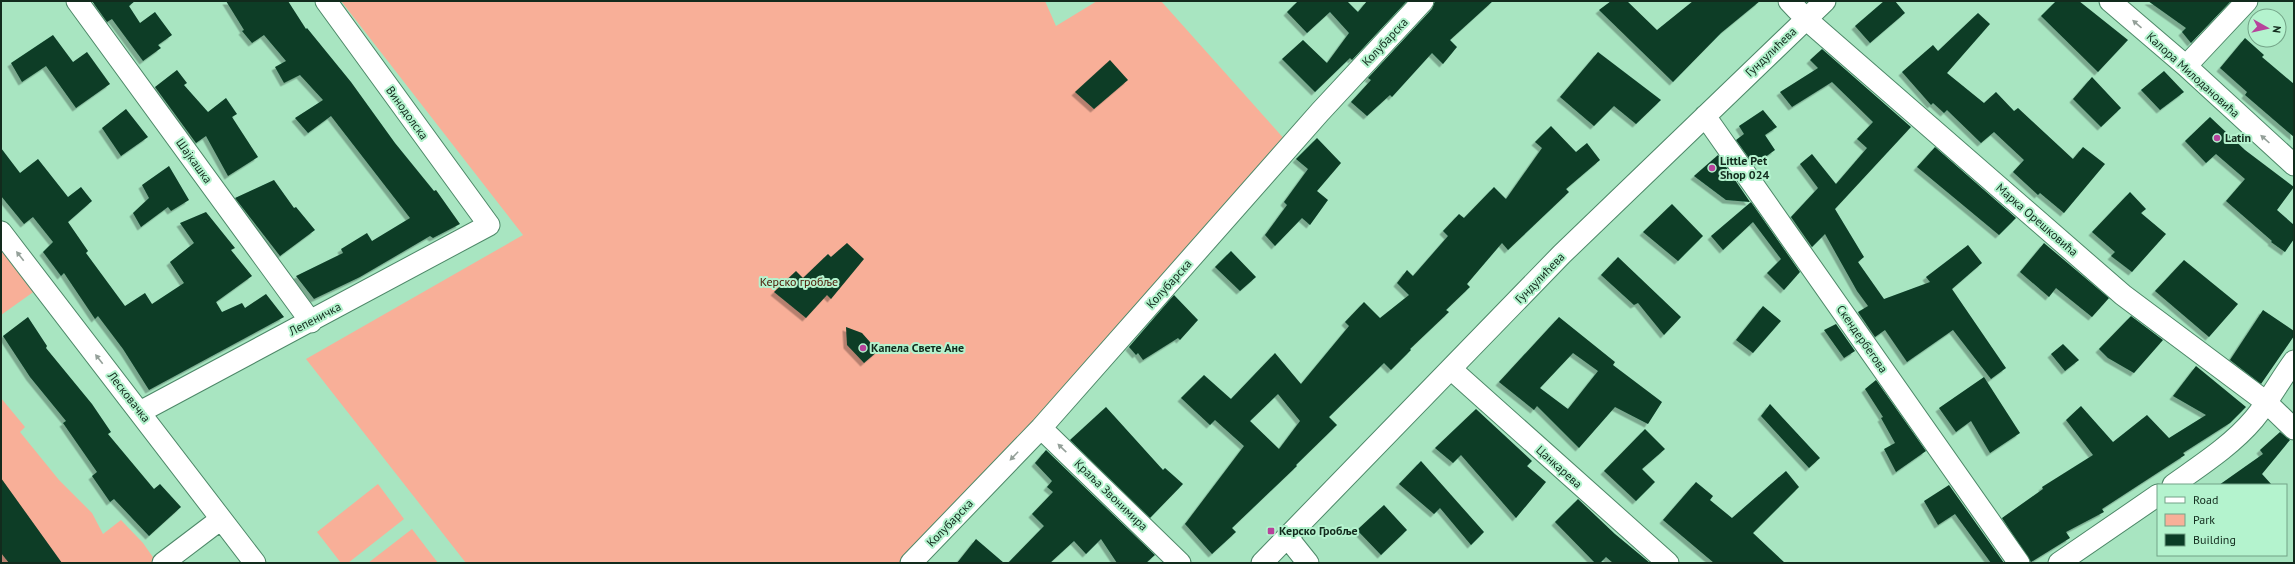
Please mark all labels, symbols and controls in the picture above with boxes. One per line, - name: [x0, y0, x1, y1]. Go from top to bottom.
- north arrow: [2247, 8, 2287, 48]
- street label: Колубарска: [1359, 14, 1411, 69]
- one-way arrow: [2132, 20, 2142, 29]
- street label: Гундулићева: [1742, 24, 1799, 80]
- text: N: [2269, 25, 2284, 34]
- street label: Калора Милодановића: [2144, 29, 2243, 120]
- street label: Винодолска: [383, 83, 432, 142]
- place label: Latin: [2225, 130, 2251, 145]
- marker: Latin: [2212, 133, 2222, 143]
- one-way arrow: [2260, 134, 2270, 144]
- street label: Шајкашка: [173, 135, 216, 186]
- place label: Little Pet Shop 024: [1720, 153, 1769, 182]
- marker: Little Pet Shop 024: [1707, 163, 1717, 173]
- street label: Марка Орешковића: [1993, 180, 2081, 259]
- street label: Гундулићева: [1512, 249, 1568, 306]
- one-way arrow: [15, 250, 24, 261]
- street label: Колубарска: [1143, 256, 1194, 311]
- park label: Керско гробље: [760, 274, 838, 289]
- street label: Лепеничка: [285, 299, 343, 339]
- street label: Скендербегова: [1834, 302, 1891, 376]
- place label: Капела Свете Ане: [871, 340, 964, 355]
- marker: Капела Свете Ане: [858, 343, 868, 353]
- one-way arrow: [95, 353, 104, 364]
- street label: Лесковачка: [104, 367, 154, 425]
- street label: Цанкарева: [1533, 442, 1586, 491]
- one-way arrow: [1057, 443, 1067, 453]
- one-way arrow: [1009, 451, 1019, 461]
- street label: Краља Звонимира: [1071, 456, 1151, 534]
- legend: [2157, 484, 2287, 556]
- text: Road: [2193, 492, 2218, 507]
- street label: Колубарска: [923, 496, 976, 550]
- text: Park: [2193, 512, 2215, 527]
- place label: Керско Гробље: [1279, 523, 1358, 538]
- marker: Керско Гробље: [1266, 526, 1276, 536]
- text: Building: [2193, 532, 2236, 547]

